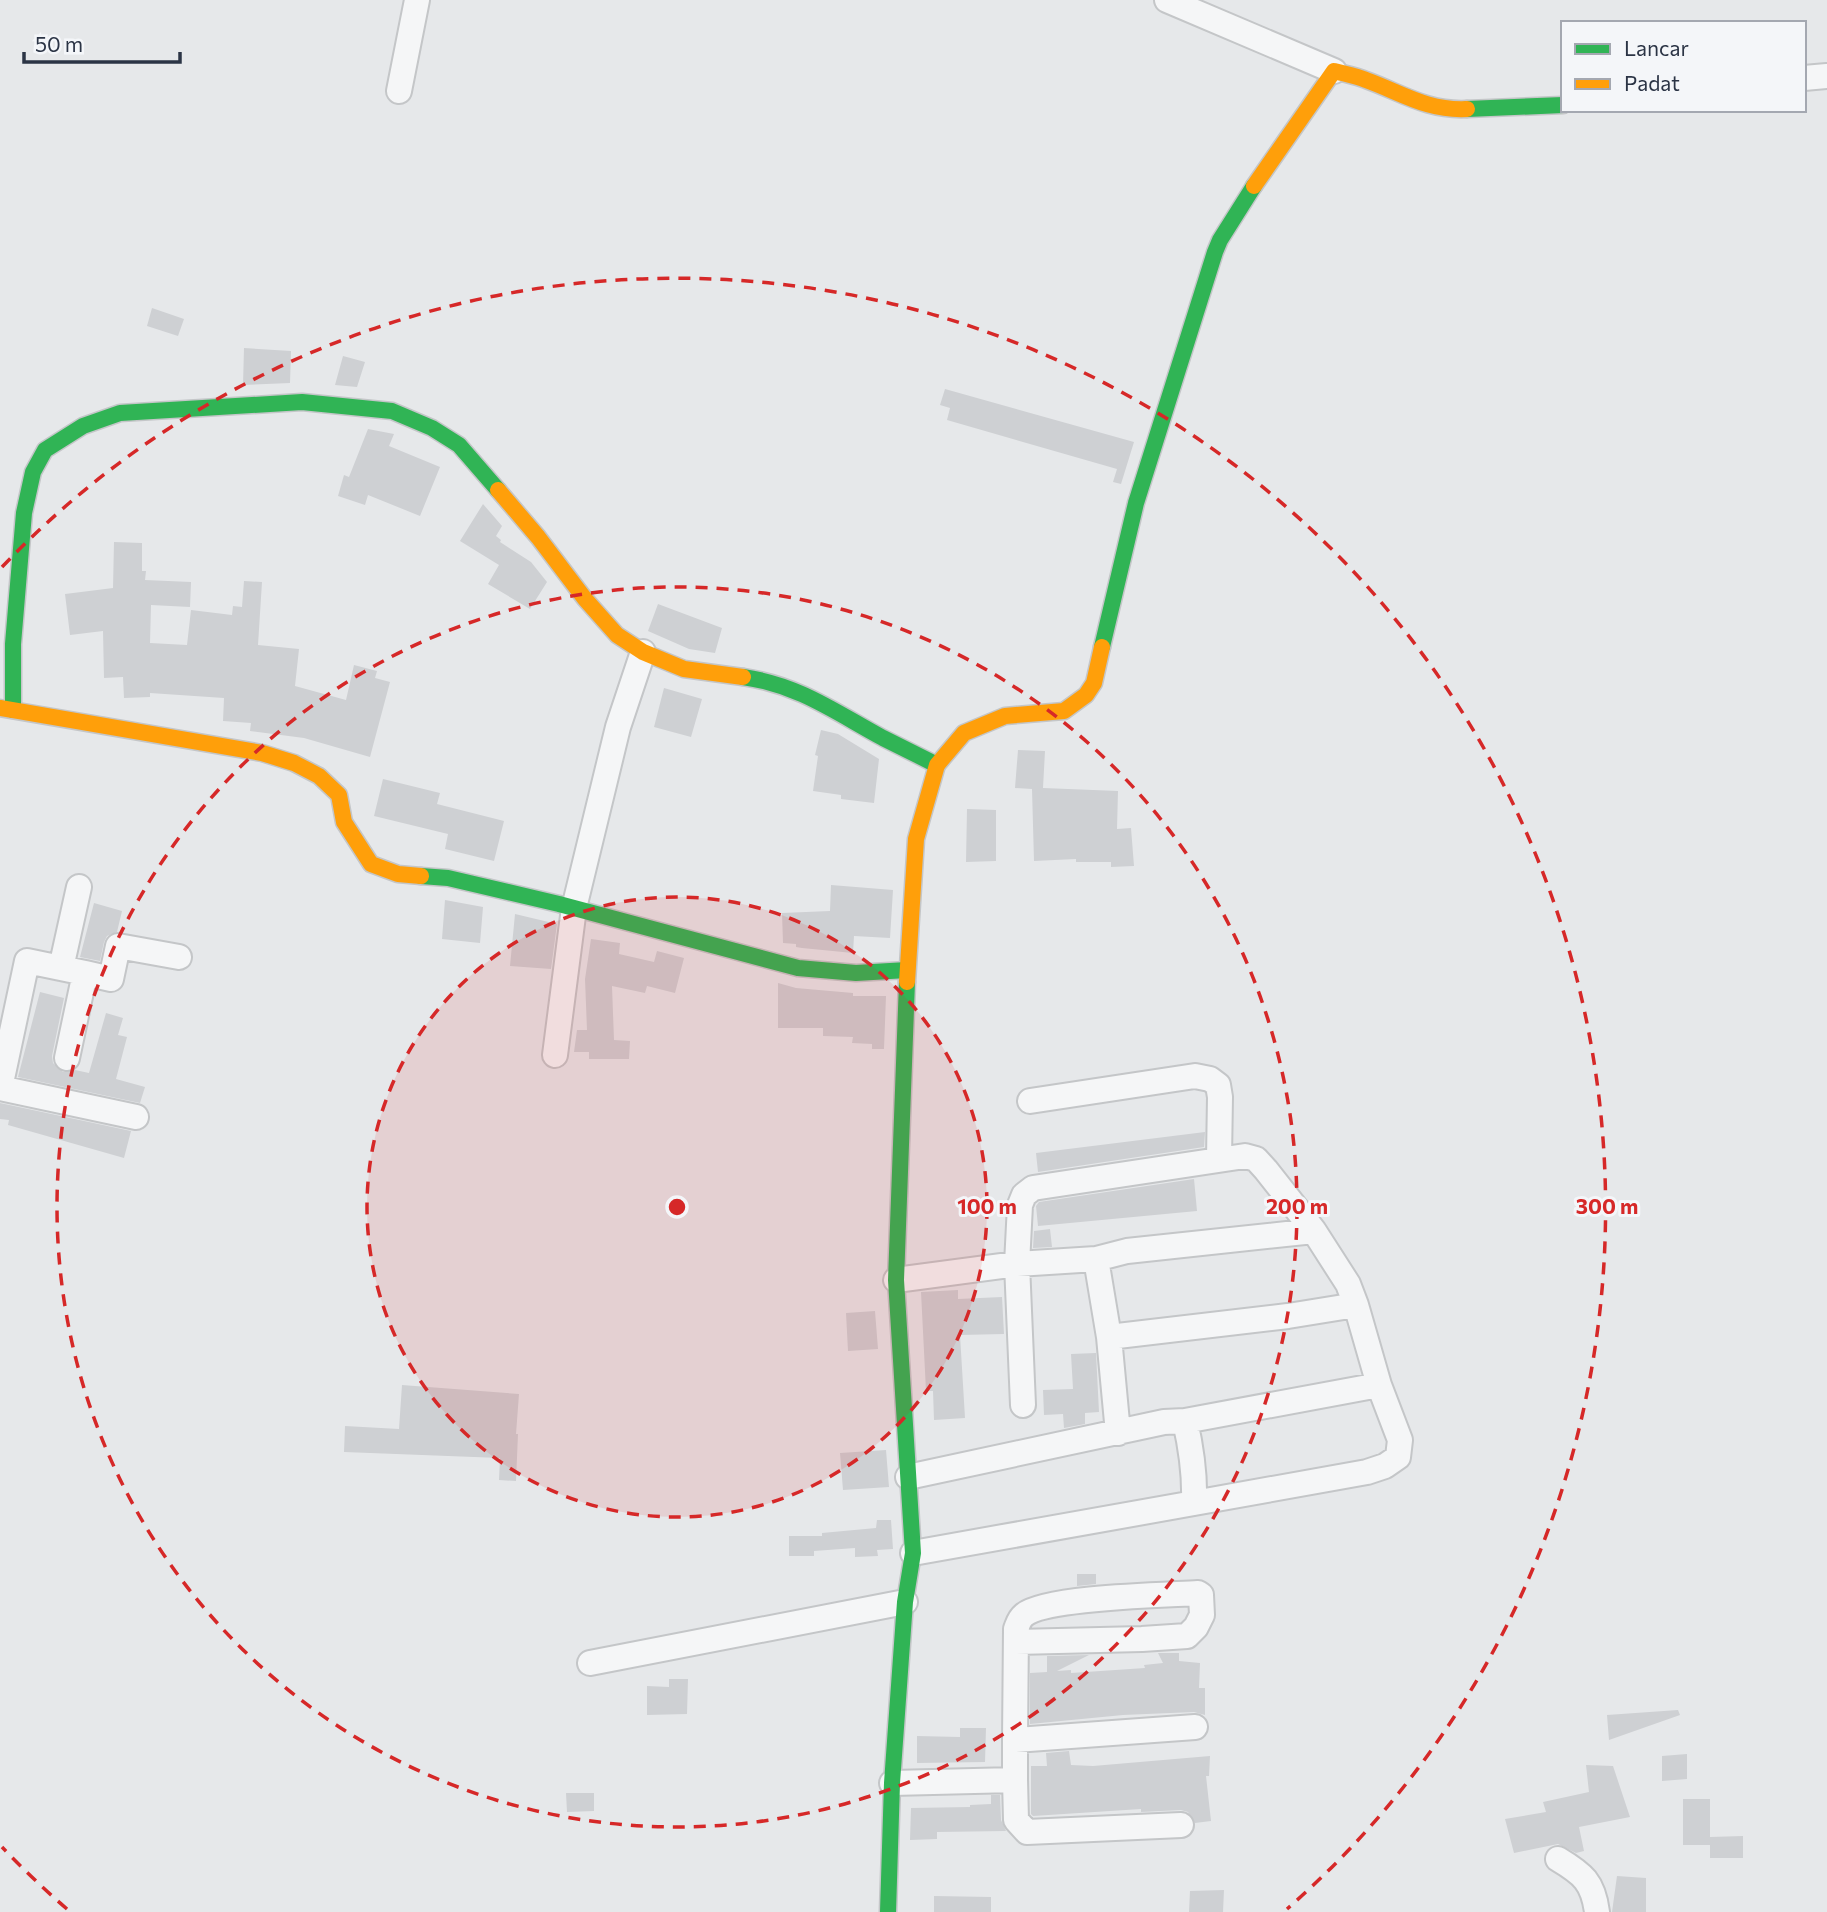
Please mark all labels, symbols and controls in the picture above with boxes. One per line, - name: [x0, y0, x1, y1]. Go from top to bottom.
- scale bar: [24, 21, 180, 65]
- legend: [1561, 21, 1806, 112]
- text: 50 m: [35, 31, 83, 56]
- text: Lancar: [1624, 35, 1689, 60]
- text: Padat: [1624, 70, 1680, 95]
- text: 100 m: [957, 1193, 1017, 1218]
- text: 200 m: [1266, 1193, 1328, 1218]
- text: 300 m: [1576, 1193, 1638, 1218]
- centre of rings: [665, 1195, 689, 1219]

